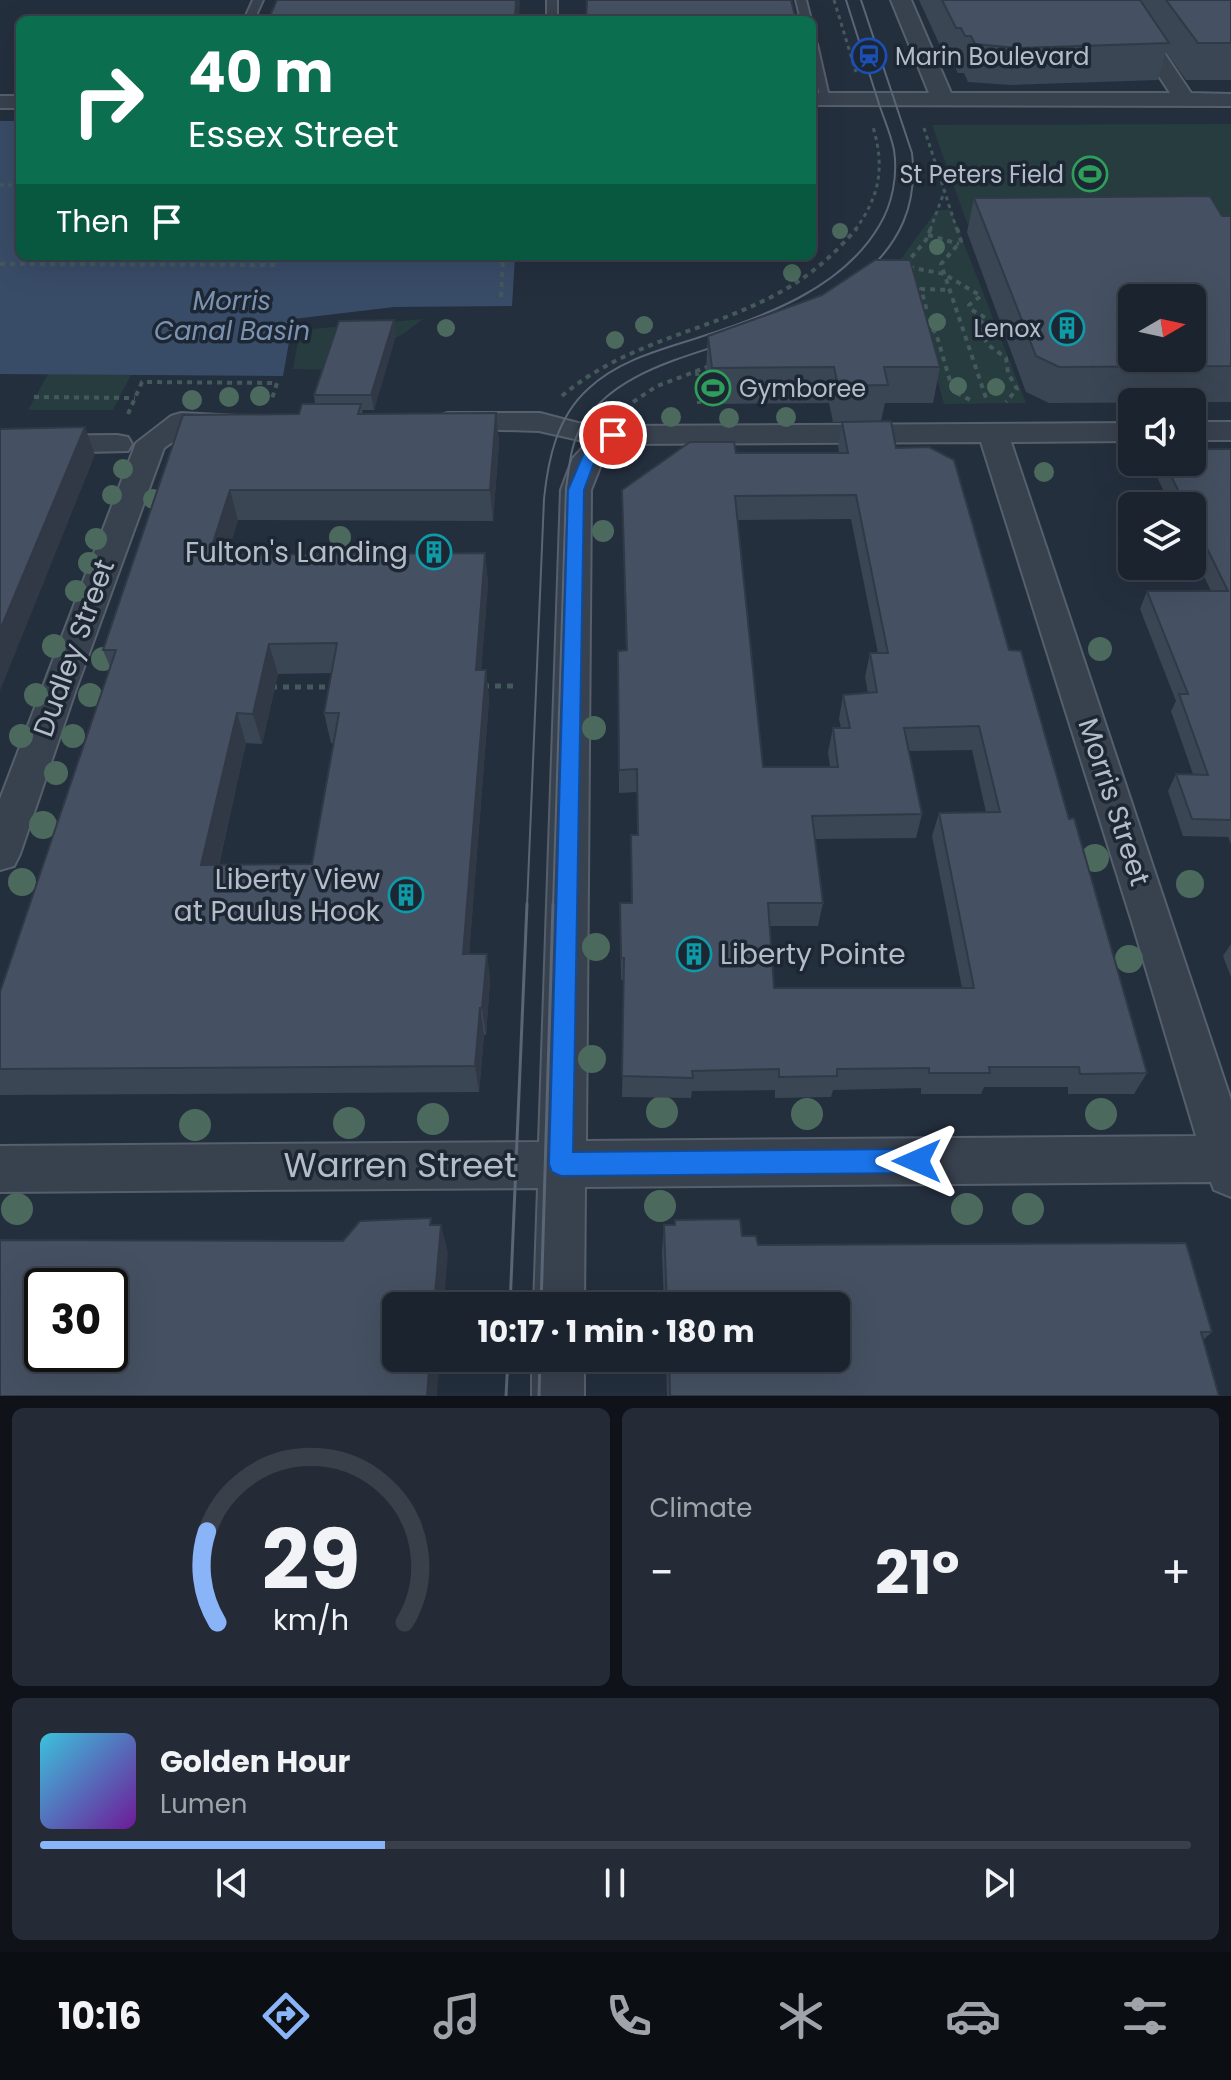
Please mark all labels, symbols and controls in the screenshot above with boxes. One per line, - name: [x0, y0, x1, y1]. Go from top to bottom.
- text: 40 m: [188, 33, 334, 112]
- station icon: Marin Boulevard: [850, 37, 888, 75]
- place label: Marin Boulevard: [895, 40, 1090, 73]
- icon: right: [56, 48, 160, 152]
- text: Essex Street: [188, 109, 399, 160]
- sports icon: St Peters Field: [1071, 155, 1109, 193]
- place label: St Peters Field: [899, 158, 1064, 191]
- text: Then: [56, 200, 129, 243]
- icon: arrive: [145, 200, 189, 244]
- water label: Morris Canal Basin: [154, 283, 310, 349]
- north arrow: [1118, 284, 1206, 372]
- map controls: [1118, 284, 1206, 580]
- building icon: Lenox: [1048, 309, 1086, 347]
- place label: Lenox: [974, 312, 1041, 345]
- sports icon: Gymboree: [694, 369, 732, 407]
- place label: Gymboree: [739, 372, 866, 405]
- button: sound: [1118, 388, 1206, 476]
- pin: [579, 401, 647, 469]
- icon: arrive: [591, 413, 635, 457]
- button: layers: [1118, 492, 1206, 580]
- place label: Fulton's Landing: [185, 533, 408, 572]
- building icon: Fulton's Landing: [415, 533, 453, 571]
- street label: Dudley Street: [24, 554, 124, 742]
- street label: Morris Street: [1069, 713, 1159, 891]
- place label: Liberty View at Paulus Hook: [174, 860, 381, 931]
- building icon: Liberty View at Paulus Hook: [387, 876, 425, 914]
- building icon: Liberty Pointe: [675, 935, 713, 973]
- place label: Liberty Pointe: [720, 935, 906, 974]
- position arrow: [875, 1119, 959, 1203]
- street label: Warren Street: [283, 1141, 517, 1189]
- speed limit sign: 30: [24, 1268, 128, 1372]
- text: 10:17 · 1 min · 180 m: [478, 1310, 754, 1353]
- text: Climate: [650, 1490, 752, 1526]
- text: 29: [261, 1502, 360, 1618]
- text: 21°: [875, 1531, 960, 1615]
- text: −: [650, 1542, 674, 1603]
- text: +: [1161, 1542, 1191, 1603]
- text: km/h: [273, 1600, 349, 1640]
- text: Golden Hour: [160, 1740, 350, 1783]
- text: Lumen: [160, 1786, 247, 1822]
- icon: previous: [210, 1861, 254, 1905]
- icon: pause: [593, 1861, 637, 1905]
- icon: next: [977, 1861, 1021, 1905]
- icon: directions: [258, 1988, 314, 2044]
- icon: music: [429, 1988, 485, 2044]
- icon: phone: [601, 1988, 657, 2044]
- icon: climate: [773, 1988, 829, 2044]
- icon: car: [945, 1988, 1001, 2044]
- icon: filters: [1117, 1988, 1173, 2044]
- text: 10:16: [58, 1991, 142, 2042]

